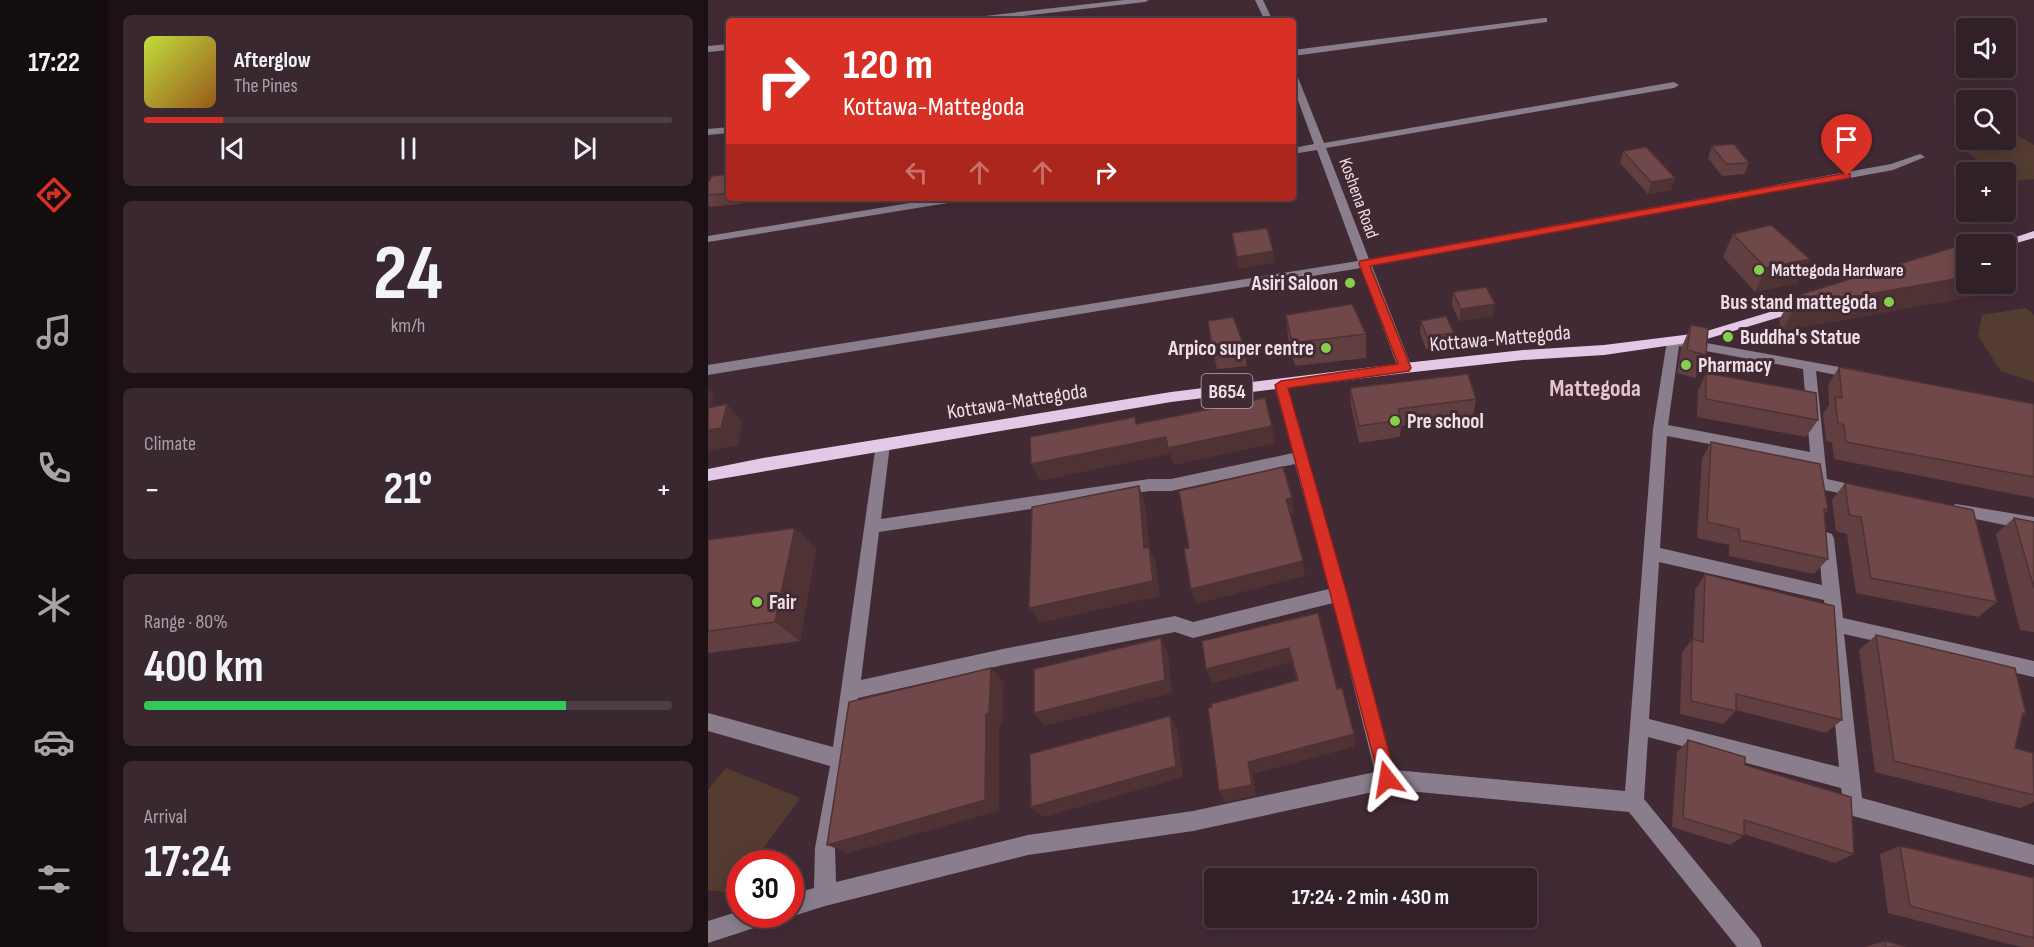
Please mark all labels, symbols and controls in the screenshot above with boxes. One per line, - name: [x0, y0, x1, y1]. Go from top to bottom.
- map controls: [1956, 18, 2016, 294]
- button: sound: [1956, 18, 2016, 78]
- text: 120 m: [843, 40, 933, 91]
- icon: right: [744, 42, 822, 120]
- text: 17:22: [28, 47, 80, 79]
- text: Afterglow: [234, 47, 311, 74]
- text: The Pines: [234, 74, 298, 98]
- button: search: [1956, 90, 2016, 150]
- text: Kottawa-Mattegoda: [843, 91, 1025, 123]
- pin: [1821, 114, 1872, 176]
- icon: arrive: [1830, 123, 1863, 156]
- icon: previous: [216, 132, 249, 165]
- icon: pause: [392, 132, 425, 165]
- icon: next: [568, 132, 601, 165]
- street label: Koshena Road: [1334, 155, 1383, 241]
- icon: left: [900, 156, 933, 189]
- icon: ahead: [963, 156, 996, 189]
- icon: ahead: [1026, 156, 1059, 189]
- icon: right: [1089, 156, 1122, 189]
- button: +: [1956, 162, 2016, 222]
- icon: directions: [33, 174, 75, 216]
- text: 24: [373, 228, 443, 321]
- button: −: [1956, 234, 2016, 294]
- place label: Mattegoda Hardware: [1771, 260, 1904, 281]
- marker: Mattegoda Hardware: [1752, 263, 1766, 277]
- place label: Asiri Saloon: [1251, 271, 1338, 296]
- marker: Asiri Saloon: [1343, 276, 1357, 290]
- place label: Bus stand mattegoda: [1720, 290, 1877, 315]
- marker: Bus stand mattegoda: [1882, 295, 1896, 309]
- icon: music: [33, 311, 75, 353]
- text: km/h: [391, 314, 425, 338]
- street label: Kottawa-Mattegoda: [1429, 320, 1572, 357]
- place label: Buddha's Statue: [1740, 325, 1861, 350]
- marker: Buddha's Statue: [1721, 330, 1735, 344]
- place label: Arpico super centre: [1167, 336, 1314, 361]
- marker: Arpico super centre: [1319, 341, 1333, 355]
- place label: Pharmacy: [1698, 353, 1772, 378]
- marker: Pharmacy: [1679, 358, 1693, 372]
- road number: B654: [1202, 374, 1252, 408]
- district label: Mattegoda: [1549, 374, 1641, 403]
- street label: Kottawa-Mattegoda: [945, 378, 1089, 425]
- place label: Pre school: [1407, 409, 1484, 434]
- marker: Pre school: [1388, 414, 1402, 428]
- text: Climate: [144, 432, 196, 456]
- icon: phone: [33, 447, 75, 489]
- text: 21°: [384, 462, 432, 517]
- text: −: [144, 470, 160, 510]
- text: +: [656, 470, 672, 510]
- icon: climate: [33, 584, 75, 626]
- place label: Fair: [769, 590, 797, 615]
- marker: Fair: [750, 595, 764, 609]
- text: Range · 80%: [144, 610, 228, 634]
- text: 400 km: [144, 640, 264, 695]
- icon: car: [33, 721, 75, 763]
- position arrow: [1355, 747, 1419, 811]
- text: Arrival: [144, 805, 187, 829]
- text: 17:24: [144, 835, 231, 890]
- speed limit sign: 30: [726, 850, 804, 928]
- icon: filters: [33, 858, 75, 900]
- text: 17:24 · 2 min · 430 m: [1292, 884, 1449, 911]

